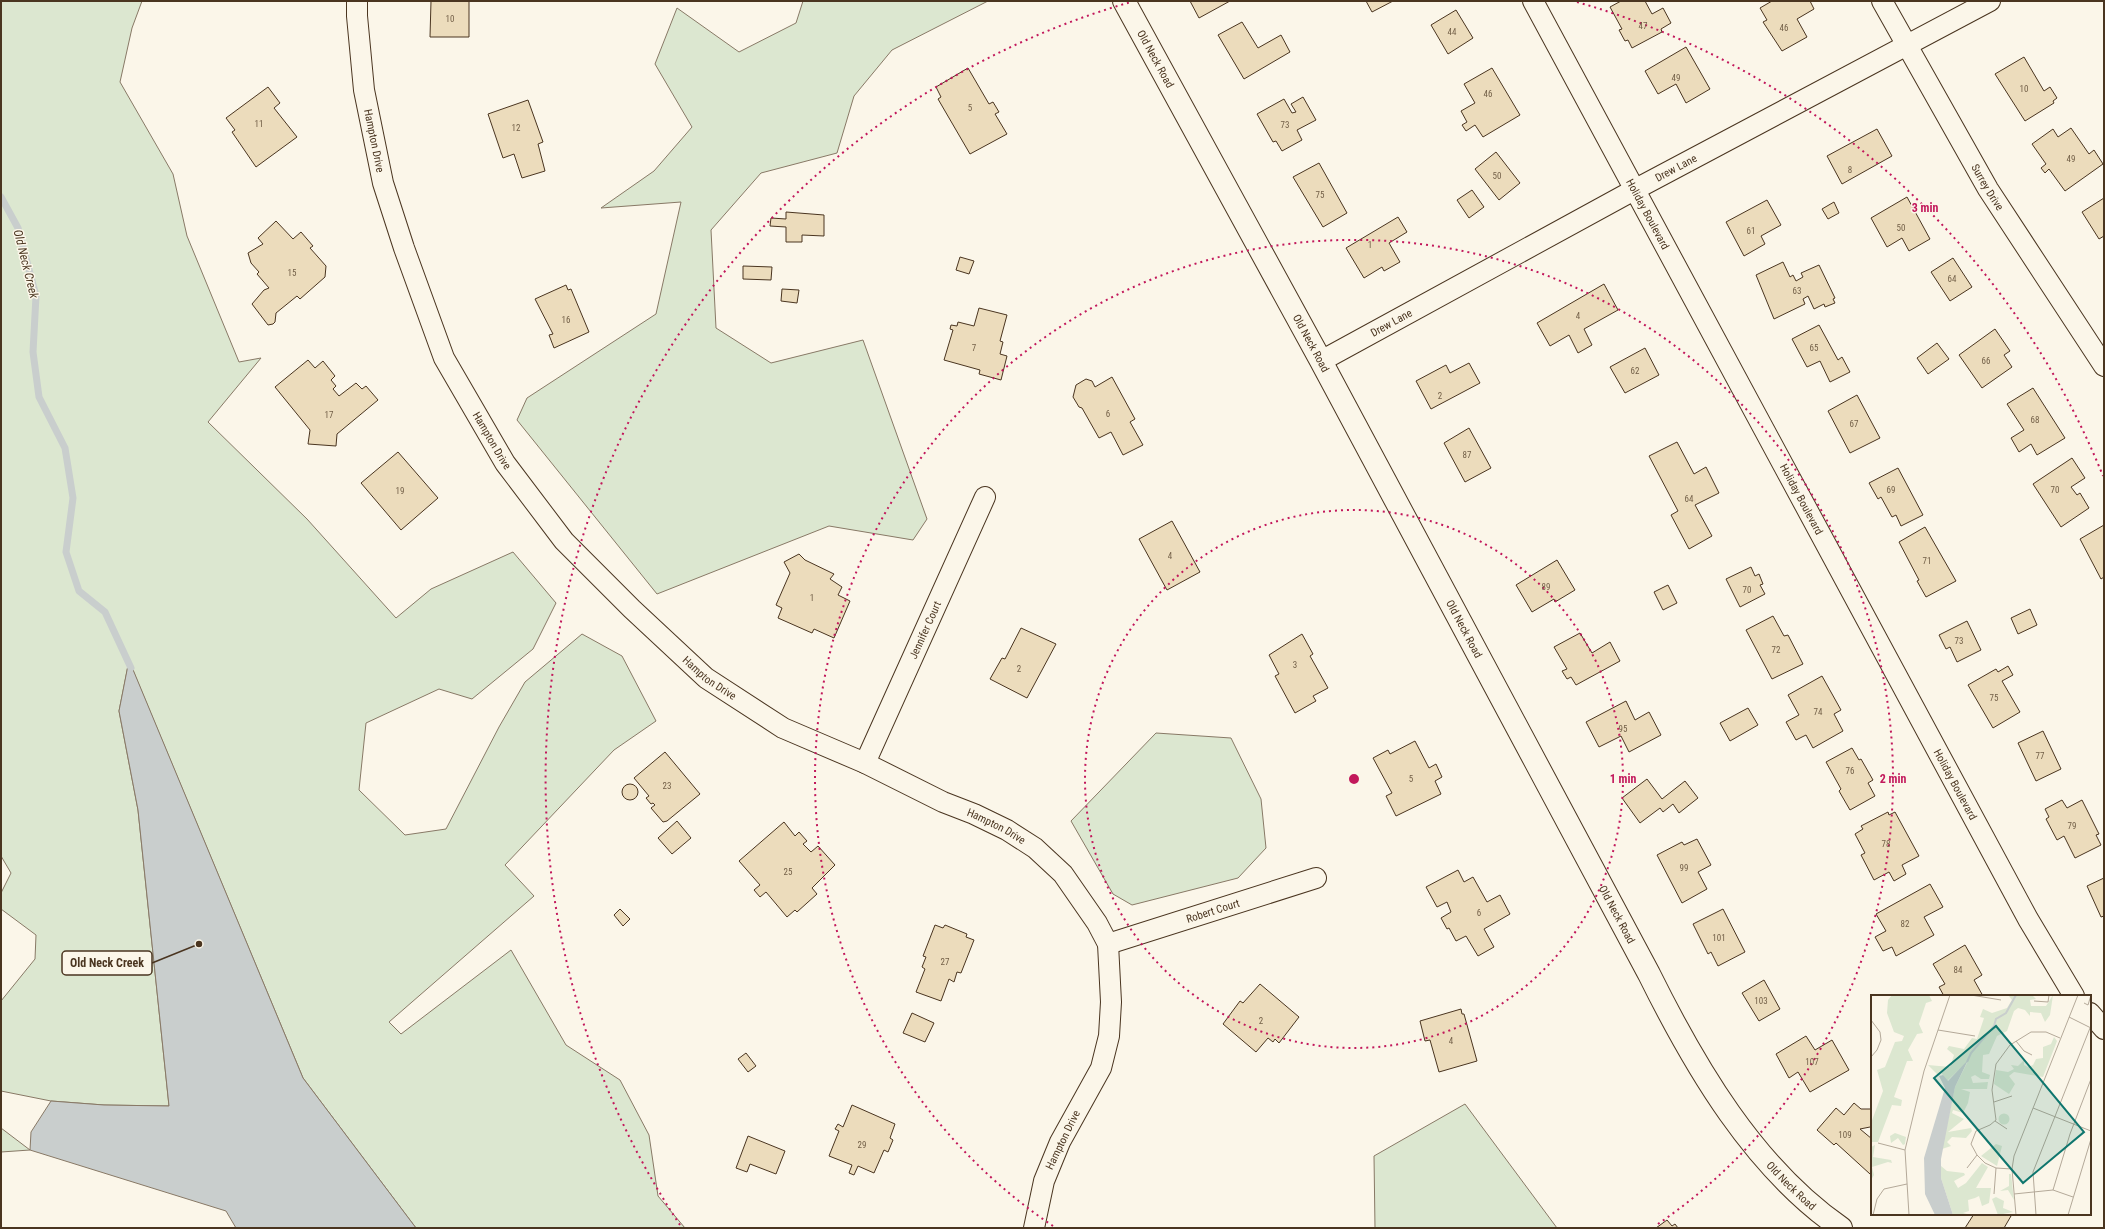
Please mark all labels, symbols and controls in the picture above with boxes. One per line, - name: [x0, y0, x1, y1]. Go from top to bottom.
- house number: 10: [446, 14, 454, 24]
- house number: 47: [1639, 21, 1648, 31]
- house number: 46: [1780, 23, 1788, 33]
- house number: 44: [1448, 27, 1457, 37]
- street label: Old Neck Road: [1135, 28, 1177, 90]
- house number: 49: [1672, 73, 1680, 83]
- house number: 10: [2020, 84, 2028, 94]
- house number: 46: [1484, 89, 1492, 99]
- house number: 5: [968, 103, 973, 113]
- street label: Hampton Drive: [362, 108, 387, 173]
- house number: 11: [255, 119, 263, 129]
- house number: 73: [1281, 120, 1289, 130]
- house number: 12: [512, 123, 521, 133]
- street label: Drew Lane: [1653, 151, 1699, 184]
- house number: 49: [2067, 154, 2075, 164]
- street label: Surrey Drive: [1969, 162, 2007, 213]
- house number: 8: [1848, 165, 1852, 175]
- house number: 50: [1493, 171, 1501, 181]
- street label: Holiday Boulevard: [1624, 176, 1672, 252]
- house number: 75: [1316, 190, 1325, 200]
- text: 3 min: [1912, 201, 1938, 215]
- house number: 50: [1897, 223, 1905, 233]
- house number: 61: [1747, 226, 1755, 236]
- water label: Old Neck Creek: [11, 228, 41, 301]
- house number: 1: [1368, 240, 1372, 250]
- house number: 15: [288, 268, 297, 278]
- house number: 64: [1948, 274, 1957, 284]
- house number: 63: [1793, 286, 1801, 296]
- street label: Drew Lane: [1368, 306, 1414, 339]
- house number: 4: [1576, 311, 1581, 321]
- street label: Old Neck Road: [1290, 312, 1332, 374]
- house number: 16: [562, 315, 570, 325]
- house number: 7: [972, 343, 977, 353]
- house number: 65: [1810, 343, 1819, 353]
- house number: 66: [1982, 356, 1990, 366]
- house number: 62: [1631, 366, 1640, 376]
- house number: 2: [1438, 391, 1443, 401]
- street label: Hampton Drive: [470, 409, 514, 472]
- house number: 6: [1106, 409, 1110, 419]
- house number: 17: [325, 410, 334, 420]
- house number: 68: [2031, 415, 2039, 425]
- house number: 67: [1850, 419, 1859, 429]
- house number: 87: [1463, 450, 1472, 460]
- street label: Holiday Boulevard: [1777, 462, 1826, 537]
- house number: 69: [1887, 485, 1895, 495]
- house number: 70: [2051, 485, 2059, 495]
- house number: 19: [396, 486, 404, 496]
- house number: 64: [1685, 494, 1694, 504]
- house number: 4: [1168, 551, 1173, 561]
- house number: 71: [1923, 556, 1931, 566]
- house number: 89: [1542, 582, 1550, 592]
- house number: 70: [1743, 585, 1751, 595]
- house number: 1: [810, 593, 814, 603]
- street label: Old Neck Road: [1443, 597, 1485, 660]
- street label: Jennifer Court: [906, 599, 944, 661]
- house number: 73: [1955, 636, 1963, 646]
- house number: 72: [1772, 645, 1781, 655]
- street label: Hampton Drive: [680, 653, 739, 703]
- house number: 3: [1293, 660, 1297, 670]
- house number: 2: [1017, 664, 1022, 674]
- house number: 75: [1990, 693, 1999, 703]
- house number: 74: [1814, 707, 1823, 717]
- house number: 95: [1619, 724, 1628, 734]
- street label: Holiday Boulevard: [1931, 747, 1980, 822]
- house number: 77: [2036, 751, 2045, 761]
- house number: 76: [1846, 766, 1854, 776]
- centre of rings: [1347, 772, 1361, 786]
- text: 1 min: [1610, 772, 1636, 786]
- text: 2 min: [1880, 772, 1906, 786]
- house number: 5: [1409, 774, 1414, 784]
- house number: 23: [663, 781, 671, 791]
- street label: Hampton Drive: [965, 805, 1028, 847]
- house number: 79: [2068, 821, 2076, 831]
- house number: 78: [1882, 839, 1890, 849]
- house number: 99: [1680, 863, 1688, 873]
- house number: 25: [784, 867, 793, 877]
- street label: Old Neck Road: [1596, 883, 1638, 946]
- street label: Robert Court: [1184, 896, 1241, 925]
- house number: 6: [1477, 908, 1481, 918]
- house number: 82: [1901, 919, 1910, 929]
- house number: 101: [1712, 933, 1726, 943]
- callout: Old Neck Creek: [62, 951, 152, 975]
- text: Old Neck Creek: [70, 956, 144, 970]
- house number: 27: [941, 957, 950, 967]
- house number: 84: [1954, 965, 1963, 975]
- inset map: [1871, 995, 2091, 1215]
- house number: 103: [1754, 996, 1768, 1006]
- house number: 2: [1259, 1016, 1264, 1026]
- house number: 4: [1449, 1036, 1454, 1046]
- house number: 107: [1805, 1057, 1819, 1067]
- street label: Hampton Drive: [1043, 1108, 1083, 1172]
- house number: 109: [1838, 1130, 1852, 1140]
- house number: 29: [858, 1140, 866, 1150]
- street label: Old Neck Road: [1764, 1159, 1819, 1213]

